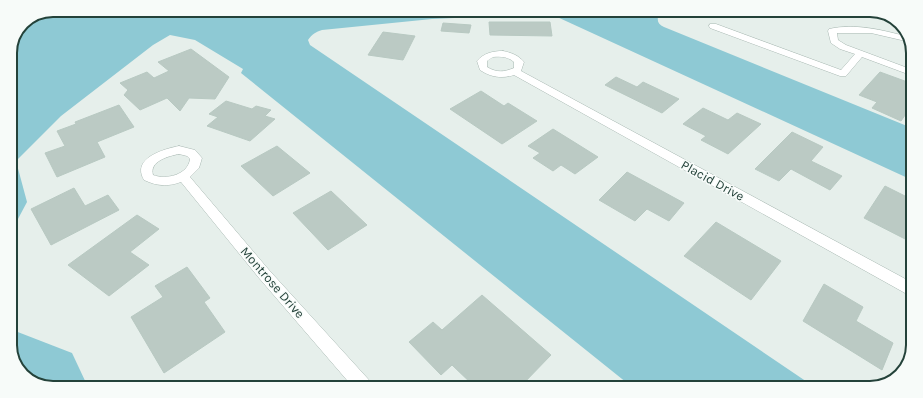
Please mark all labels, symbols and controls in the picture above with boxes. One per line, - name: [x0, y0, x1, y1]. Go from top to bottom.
- street label: Placid Drive: [679, 157, 747, 204]
- street label: Montrose Drive: [238, 244, 308, 321]

